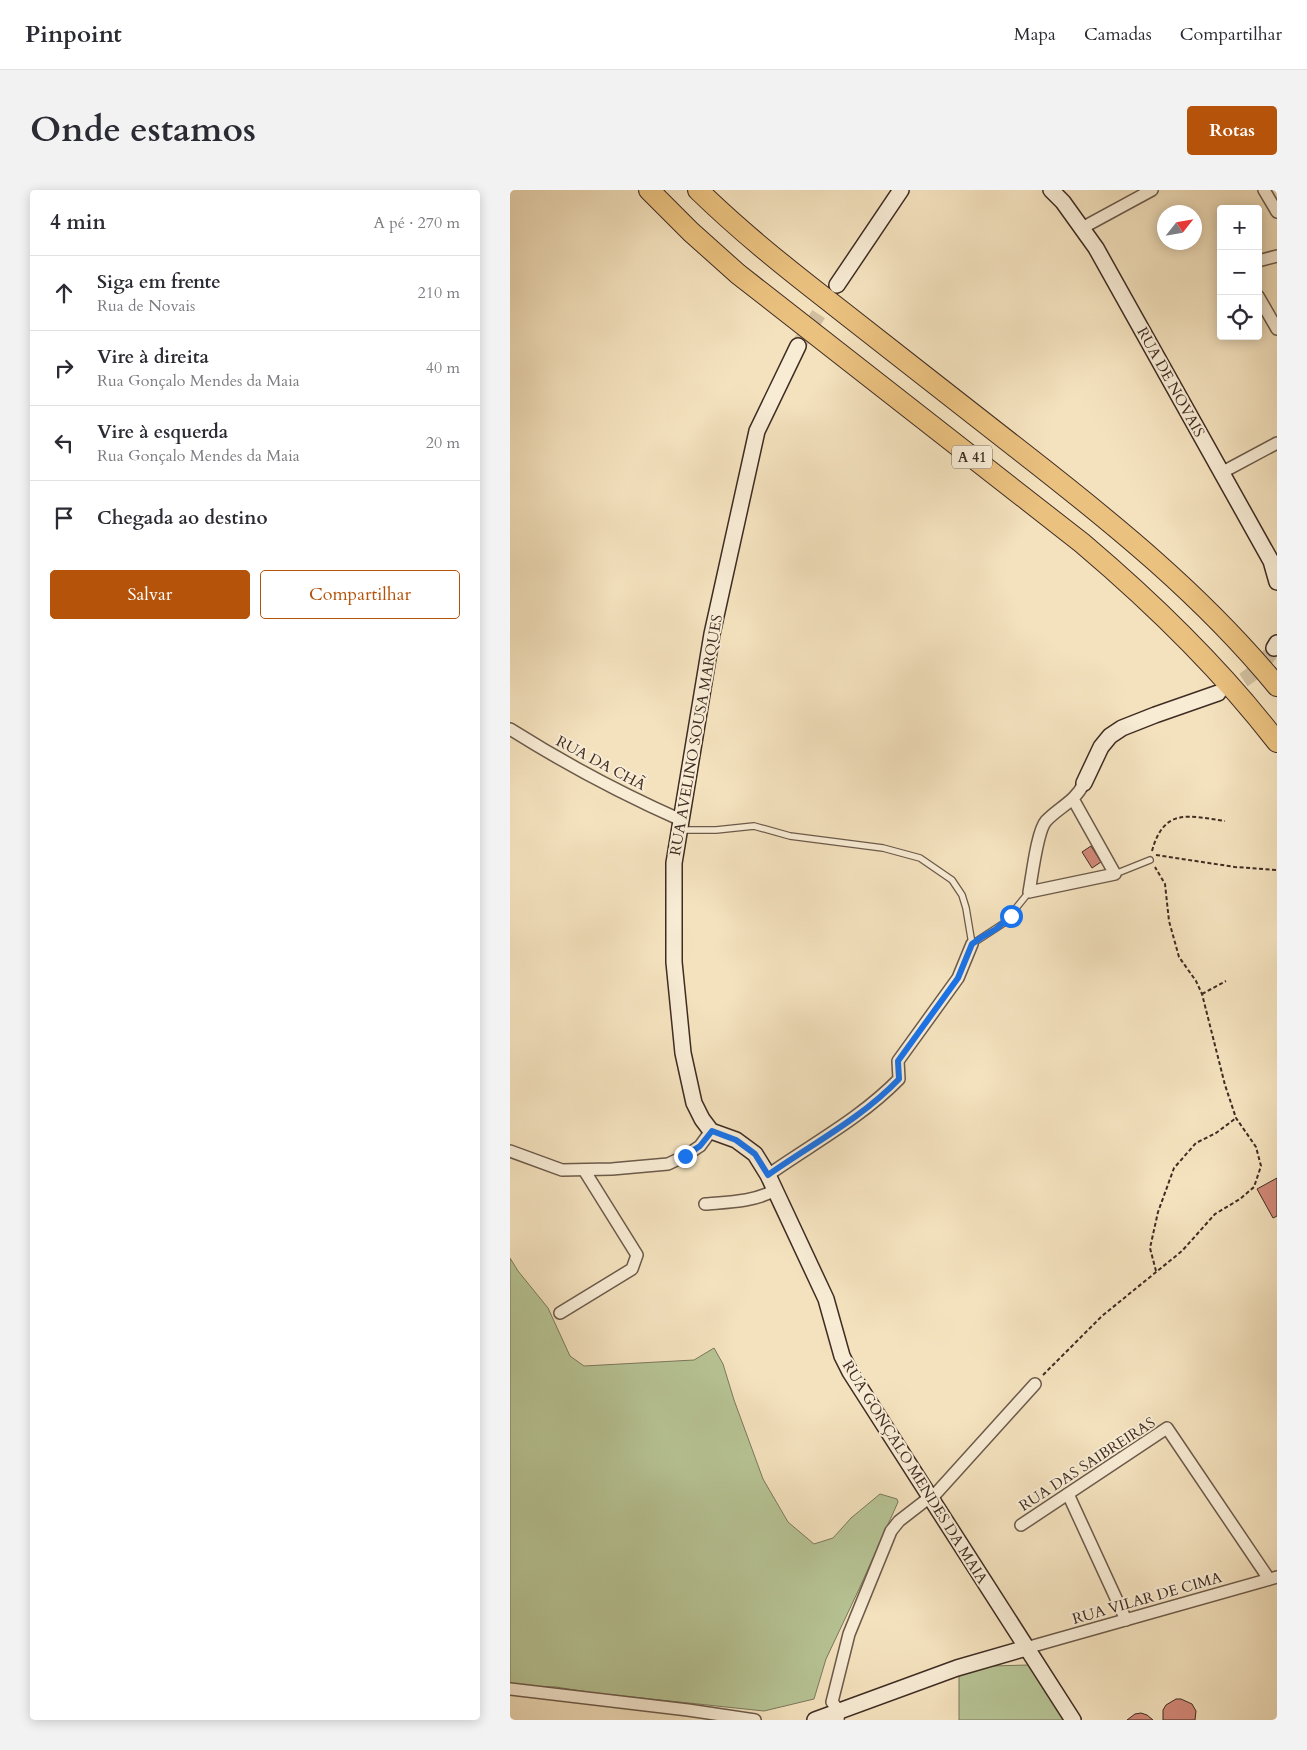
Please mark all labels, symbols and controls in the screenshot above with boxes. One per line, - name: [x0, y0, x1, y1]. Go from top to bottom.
- text: Pinpoint: [25, 18, 122, 51]
- text: Mapa: [1014, 22, 1056, 47]
- text: Camadas: [1084, 22, 1152, 47]
- text: Compartilhar: [1180, 22, 1282, 47]
- text: Onde estamos: [30, 106, 256, 154]
- button: Rotas: [1187, 106, 1277, 155]
- north arrow: [1157, 205, 1202, 250]
- map controls: [1217, 205, 1262, 340]
- button: +: [1217, 205, 1262, 250]
- text: 4 min: [50, 208, 106, 237]
- text: A pé · 270 m: [373, 212, 460, 234]
- button: −: [1217, 250, 1262, 295]
- text: Siga em frente: [97, 269, 221, 295]
- icon: ahead: [50, 279, 78, 307]
- text: 210 m: [418, 282, 460, 304]
- text: Rua de Novais: [97, 295, 195, 317]
- button: locate: [1217, 295, 1262, 340]
- street label: RUA DE NOVAIS: [1132, 323, 1210, 441]
- text: Vire à direita: [97, 344, 209, 370]
- icon: right: [50, 354, 78, 382]
- text: 40 m: [426, 357, 460, 379]
- text: Rua Gonçalo Mendes da Maia: [97, 370, 300, 392]
- text: Vire à esquerda: [97, 419, 228, 445]
- icon: left: [50, 429, 78, 457]
- text: 20 m: [426, 432, 460, 454]
- text: Rua Gonçalo Mendes da Maia: [97, 445, 300, 467]
- road number: A 41: [952, 446, 992, 468]
- icon: arrive: [50, 504, 78, 532]
- text: Chegada ao destino: [97, 505, 268, 531]
- button: Salvar: [50, 570, 250, 619]
- button: Compartilhar: [260, 570, 460, 619]
- street label: RUA AVELINO SOUSA MARQUES: [665, 613, 727, 857]
- street label: RUA DA CHÃ: [553, 731, 650, 795]
- route start: [1000, 905, 1023, 928]
- route end: [674, 1145, 697, 1168]
- street label: RUA GONÇALO MENDES DA MAIA: [838, 1357, 992, 1588]
- street label: RUA DAS SAIBREIRAS: [1015, 1412, 1159, 1516]
- street label: RUA VILAR DE CIMA: [1070, 1567, 1224, 1629]

